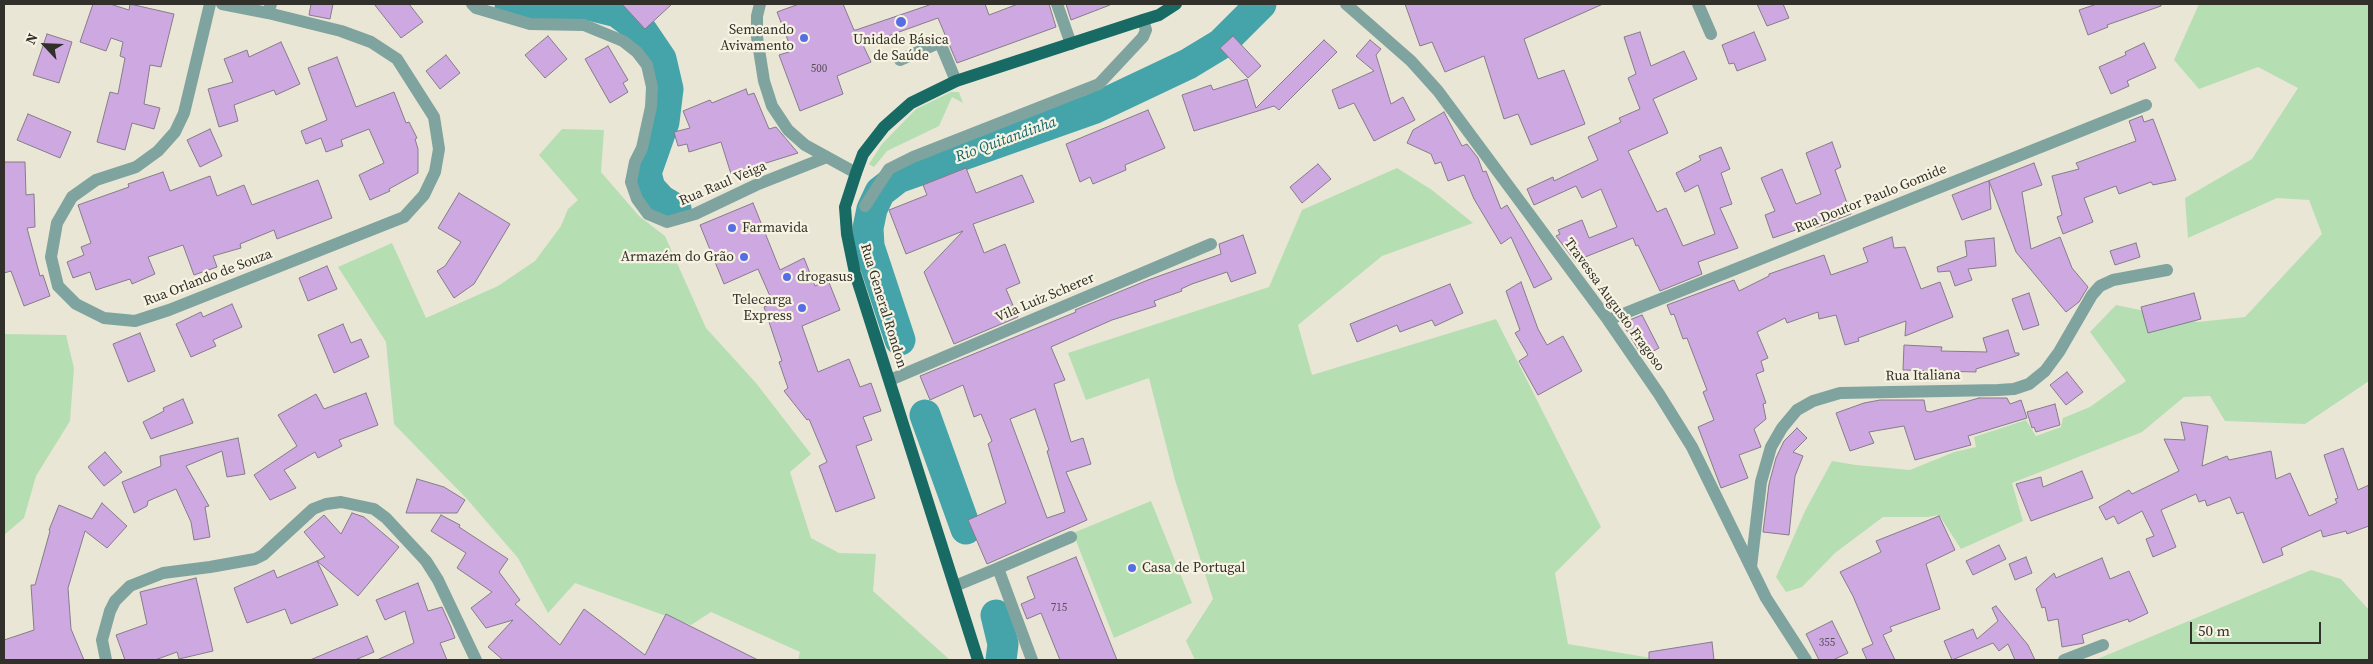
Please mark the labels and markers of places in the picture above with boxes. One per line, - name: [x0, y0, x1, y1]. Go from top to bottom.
- marker: Unidade Básica de Saúde: [894, 15, 908, 29]
- place label: Semeando Avivamento: [720, 22, 794, 54]
- marker: Semeando Avivamento: [798, 32, 810, 44]
- place label: Unidade Básica de Saúde: [853, 32, 949, 64]
- place label: Farmavida: [742, 220, 808, 236]
- marker: Farmavida: [726, 222, 738, 234]
- place label: Armazém do Grão: [621, 249, 734, 265]
- marker: Armazém do Grão: [738, 251, 750, 263]
- place label: drogasus: [797, 269, 853, 285]
- marker: drogasus: [781, 271, 793, 283]
- place label: Telecarga Express: [732, 292, 792, 324]
- marker: Telecarga Express: [796, 302, 808, 314]
- place label: Casa de Portugal: [1142, 560, 1245, 576]
- marker: Casa de Portugal: [1126, 562, 1138, 574]

